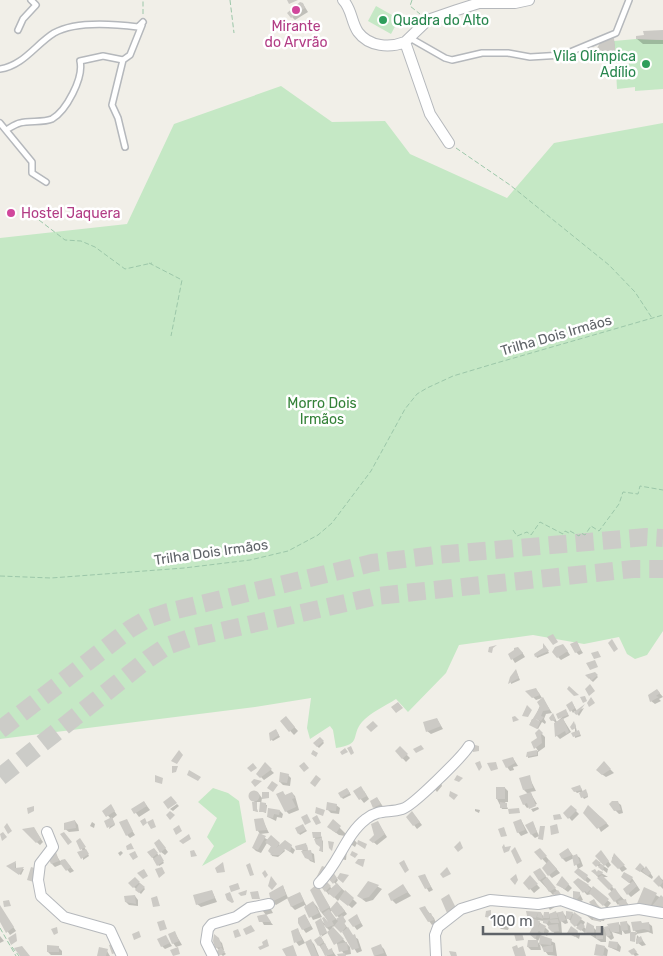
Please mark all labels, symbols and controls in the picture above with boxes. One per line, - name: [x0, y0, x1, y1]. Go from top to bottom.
- marker: Mirante do Arvrão: [290, 4, 302, 16]
- place label: Quadra do Alto: [393, 12, 489, 29]
- marker: Quadra do Alto: [377, 14, 389, 26]
- place label: Mirante do Arvrão: [265, 18, 327, 51]
- place label: Vila Olímpica Adílio: [553, 48, 636, 81]
- marker: Vila Olímpica Adílio: [640, 58, 652, 70]
- place label: Hostel Jaquera: [21, 205, 120, 222]
- marker: Hostel Jaquera: [5, 207, 17, 219]
- street label: Trilha Dois Irmãos: [499, 311, 614, 359]
- park label: Morro Dois Irmãos: [287, 395, 357, 428]
- street label: Trilha Dois Irmãos: [153, 536, 269, 569]
- scale bar: [483, 904, 602, 936]
- text: 100 m: [490, 912, 532, 930]

